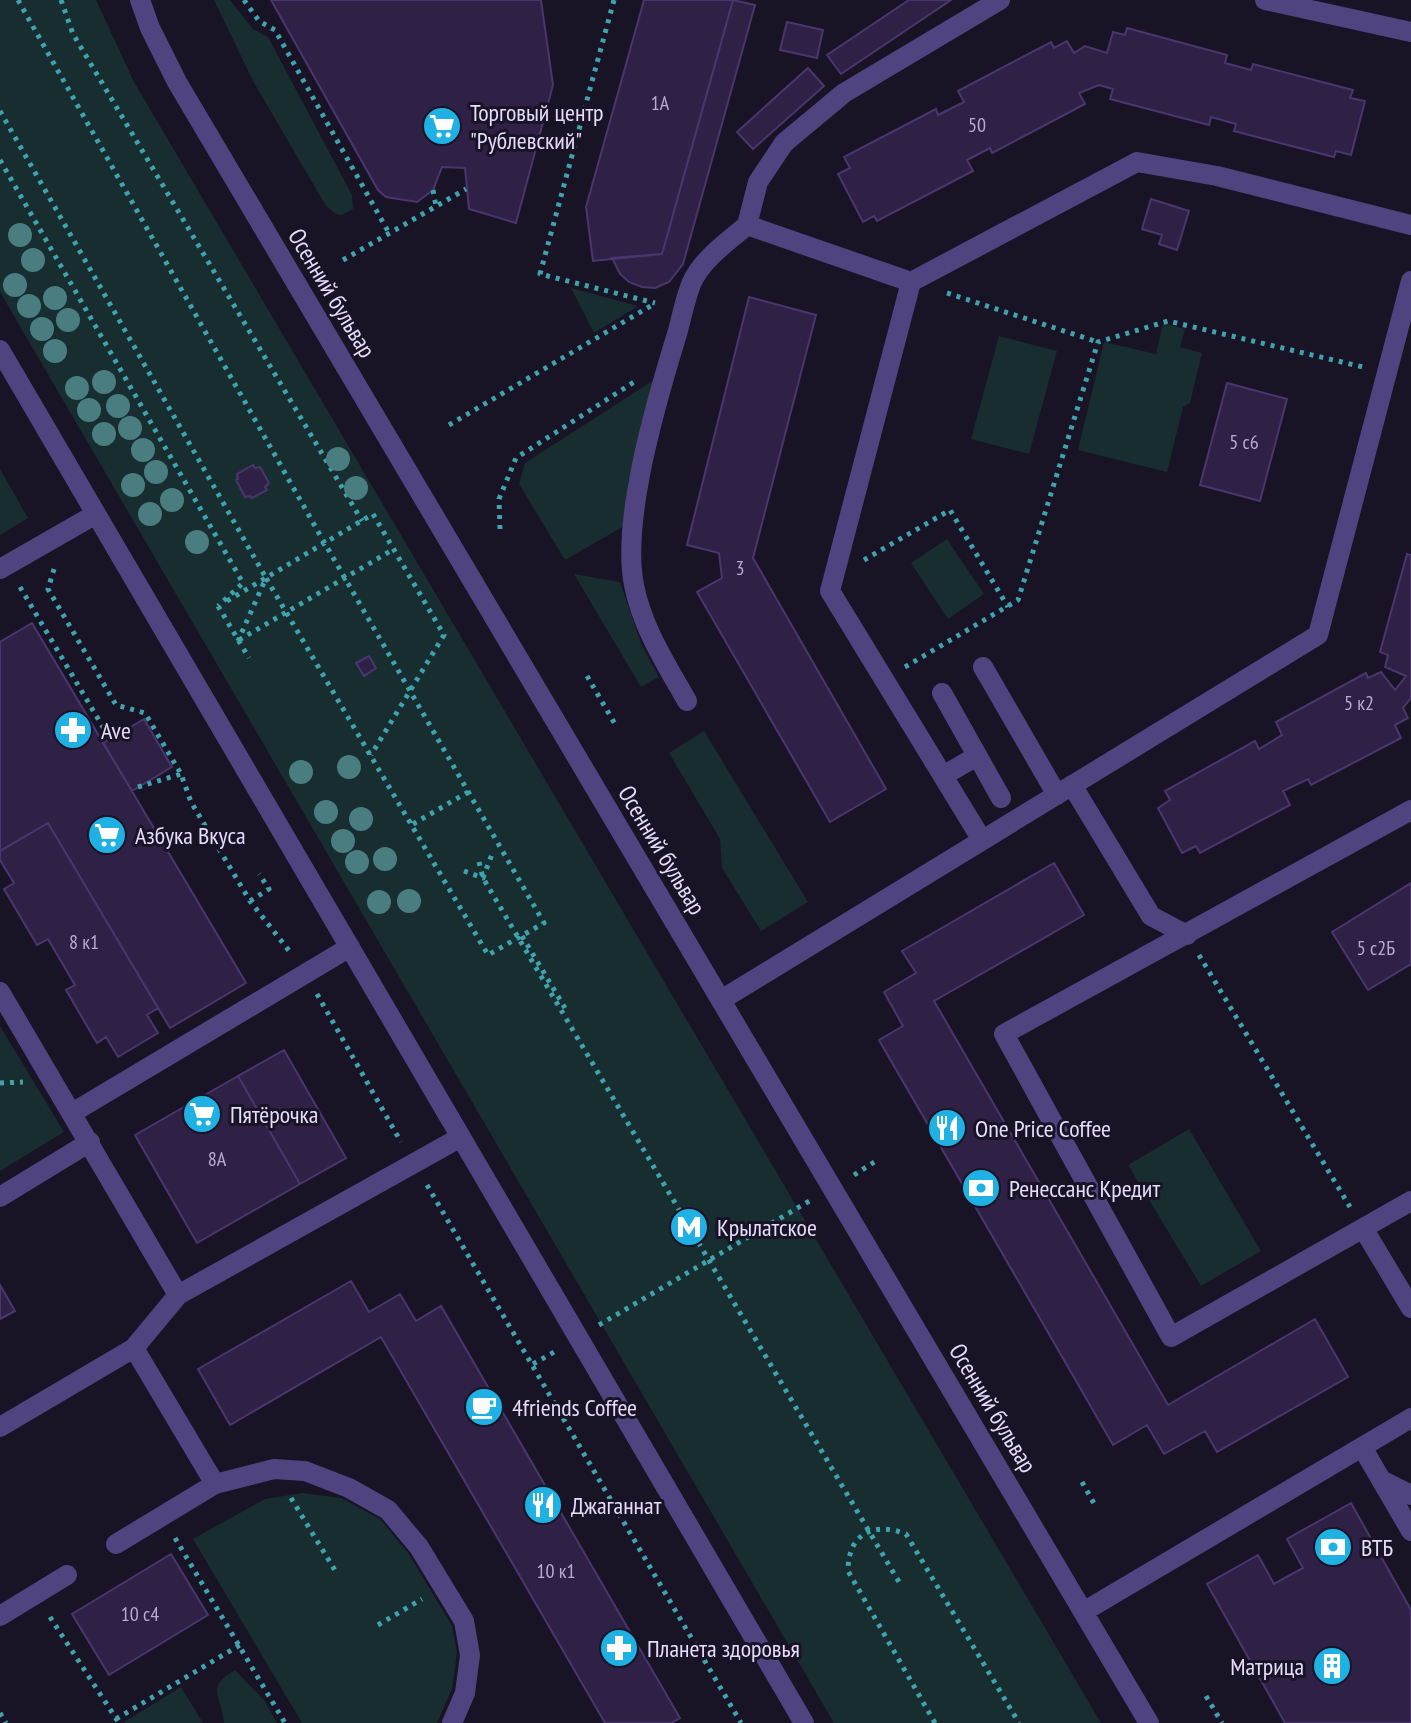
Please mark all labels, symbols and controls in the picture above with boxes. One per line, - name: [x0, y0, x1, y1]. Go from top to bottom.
- house number: 1А: [651, 90, 670, 116]
- place label: Торговый центр "Рублевский": [470, 97, 604, 156]
- supermarket icon: Торговый центр "Рублевский": [421, 105, 463, 147]
- house number: 50: [968, 112, 986, 138]
- street label: Осенний бульвар: [281, 223, 383, 363]
- house number: 5 с6: [1229, 429, 1259, 455]
- house number: 3: [736, 555, 745, 581]
- house number: 5 к2: [1344, 690, 1374, 716]
- pharmacy icon: Ave: [52, 709, 94, 751]
- place label: Ave: [101, 715, 131, 746]
- street label: Осенний бульвар: [611, 780, 713, 920]
- supermarket icon: Азбука Вкуса: [86, 814, 128, 856]
- place label: Азбука Вкуса: [135, 820, 246, 851]
- house number: 8 к1: [69, 929, 99, 955]
- house number: 5 с2Б: [1357, 935, 1395, 961]
- supermarket icon: Пятёрочка: [181, 1093, 223, 1135]
- place label: Пятёрочка: [230, 1099, 318, 1130]
- restaurant icon: One Price Coffee: [926, 1107, 968, 1149]
- place label: One Price Coffee: [975, 1113, 1111, 1144]
- house number: 8А: [208, 1146, 227, 1172]
- bank icon: Ренессанс Кредит: [960, 1167, 1002, 1209]
- place label: Ренессанс Кредит: [1009, 1173, 1160, 1204]
- metro station icon: Крылатское: [668, 1206, 710, 1248]
- place label: Крылатское: [717, 1212, 817, 1243]
- street label: Осенний бульвар: [942, 1338, 1044, 1478]
- cafe icon: 4friends Coffee: [463, 1386, 505, 1428]
- place label: 4friends Coffee: [512, 1392, 637, 1423]
- restaurant icon: Джаганнат: [522, 1484, 564, 1526]
- place label: Джаганнат: [571, 1490, 662, 1521]
- bank icon: ВТБ: [1312, 1526, 1354, 1568]
- place label: ВТБ: [1361, 1532, 1393, 1563]
- house number: 10 к1: [537, 1558, 575, 1584]
- house number: 10 с4: [121, 1601, 159, 1627]
- pharmacy icon: Планета здоровья: [598, 1627, 640, 1669]
- place label: Планета здоровья: [647, 1633, 800, 1664]
- building icon: Матрица: [1311, 1645, 1353, 1687]
- place label: Матрица: [1230, 1651, 1304, 1682]

